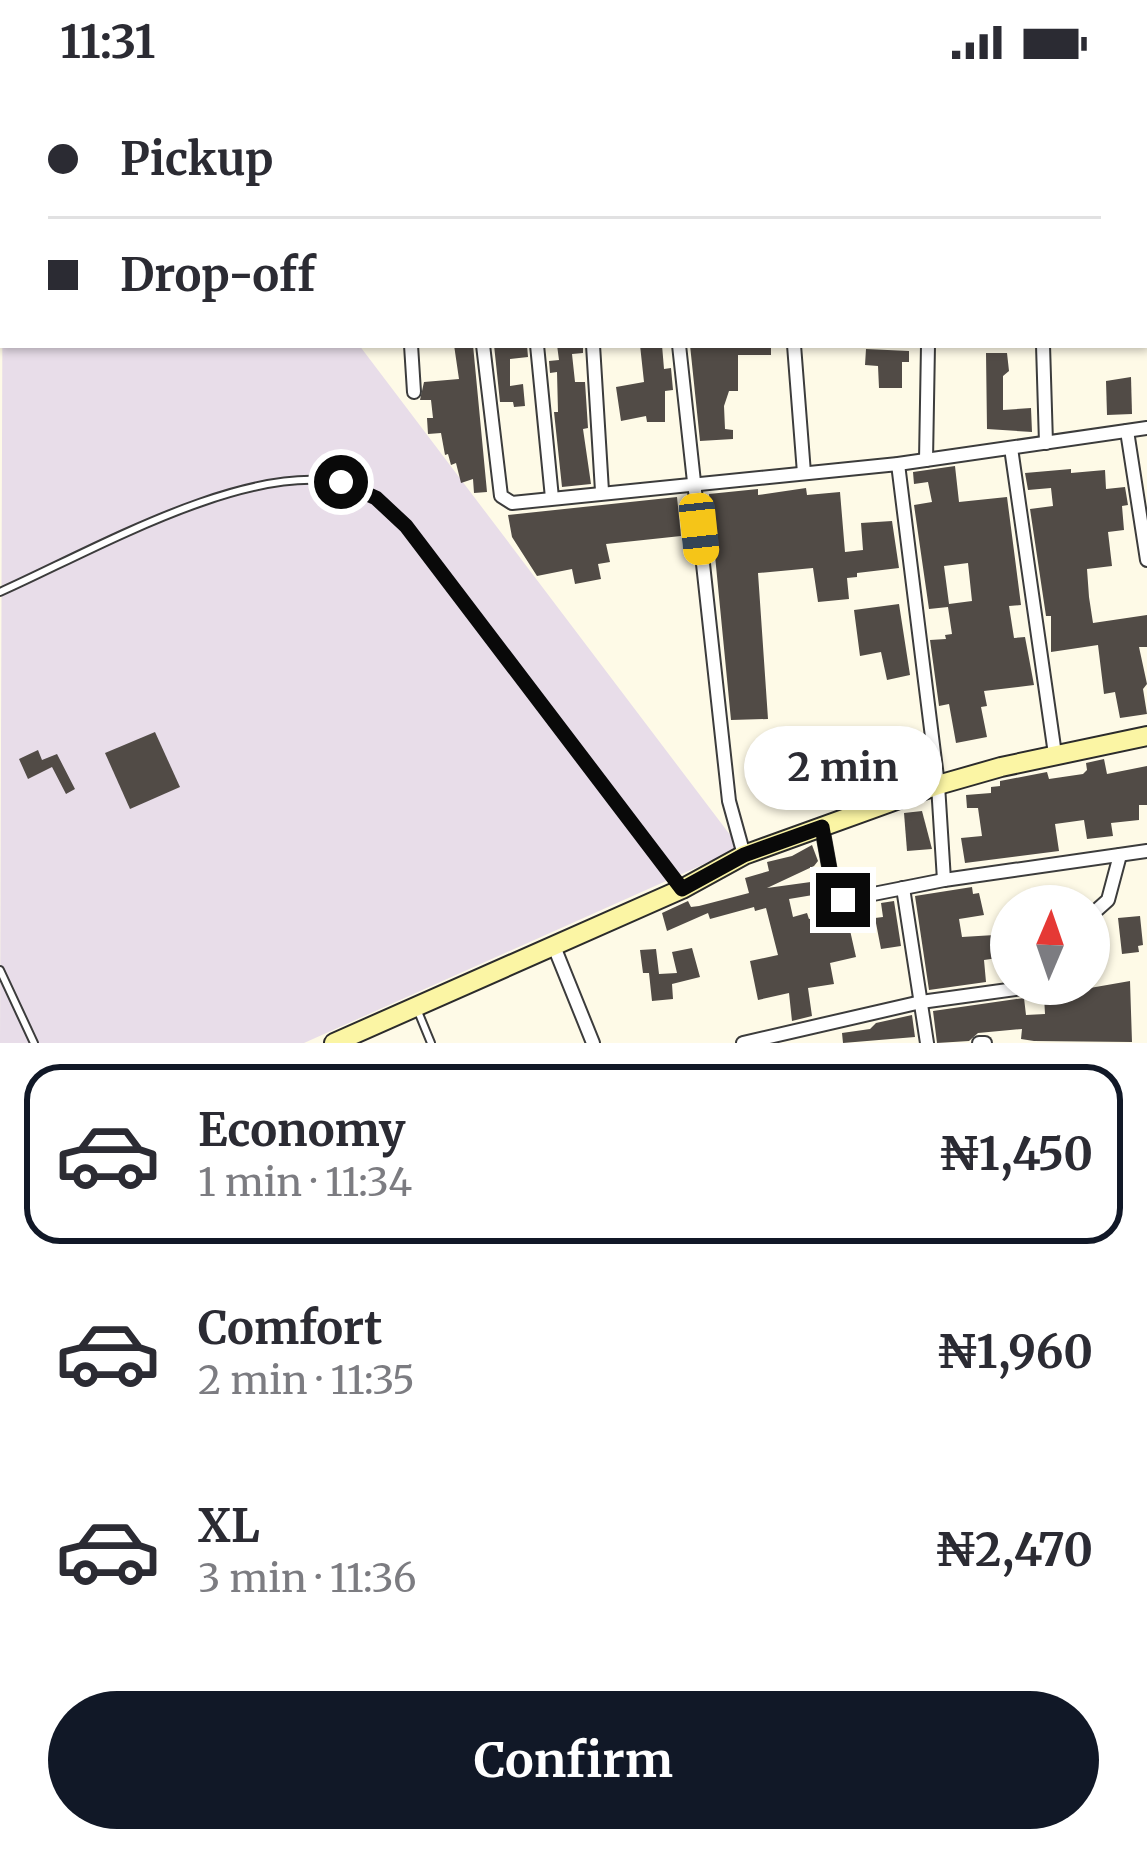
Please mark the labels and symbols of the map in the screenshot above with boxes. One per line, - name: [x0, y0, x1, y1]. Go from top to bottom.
- route start: [314, 455, 368, 509]
- car: [677, 491, 721, 567]
- callout: 2 min: [744, 726, 942, 810]
- route end: [816, 873, 870, 927]
- north arrow: [990, 885, 1110, 1005]

